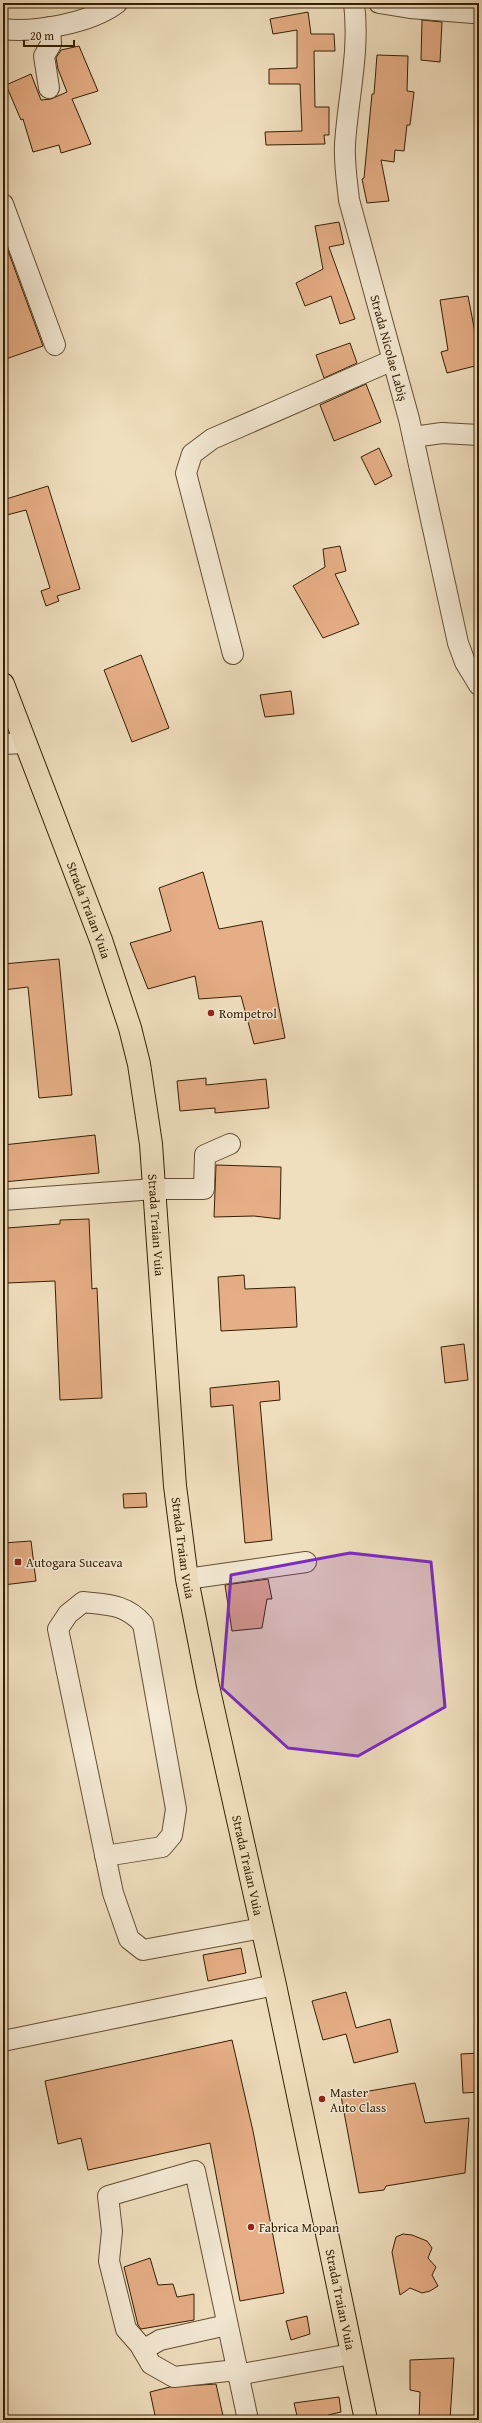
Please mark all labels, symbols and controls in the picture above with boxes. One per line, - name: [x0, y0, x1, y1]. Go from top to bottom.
- scale bar: [24, 22, 74, 48]
- text: 20 m: [30, 27, 54, 44]
- street label: Strada Nicolae Labiș: [365, 292, 413, 403]
- street label: Strada Traian Vuia: [62, 859, 116, 962]
- place label: Rompetrol: [219, 1004, 277, 1023]
- marker: Rompetrol: [206, 1008, 216, 1018]
- street label: Strada Traian Vuia: [143, 1173, 169, 1278]
- street label: Strada Traian Vuia: [167, 1496, 200, 1601]
- place label: Autogara Suceava: [26, 1553, 123, 1572]
- marker: Autogara Suceava: [13, 1557, 23, 1567]
- street label: Strada Traian Vuia: [227, 1813, 268, 1918]
- place label: Master Auto Class: [330, 2083, 386, 2117]
- marker: Master Auto Class: [317, 2094, 327, 2104]
- place label: Fabrica Mopan: [259, 2218, 340, 2237]
- marker: Fabrica Mopan: [246, 2222, 256, 2232]
- street label: Strada Traian Vuia: [320, 2247, 360, 2352]

